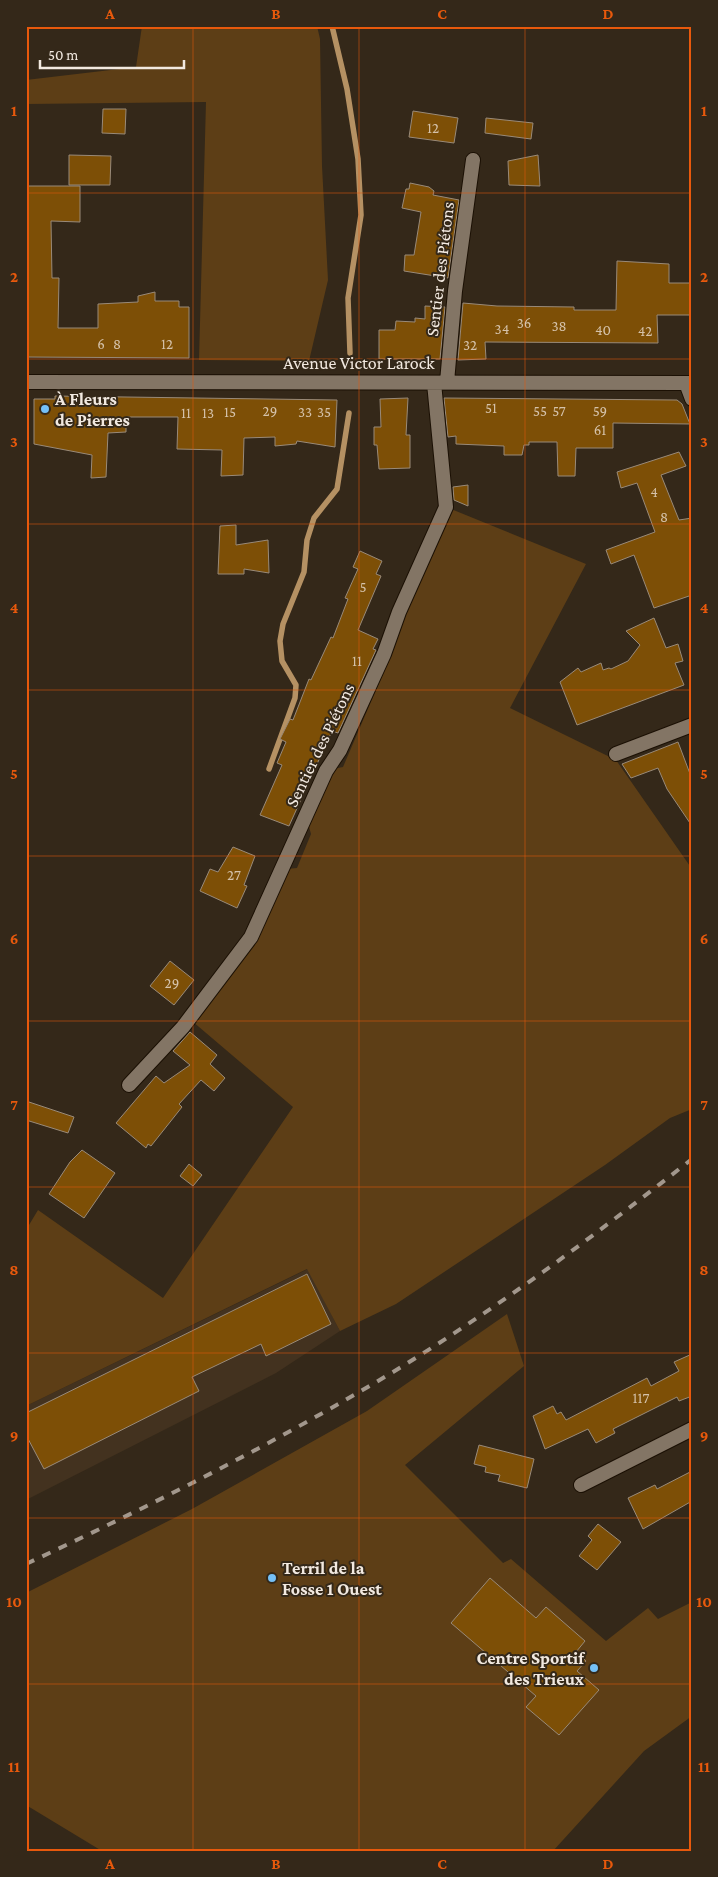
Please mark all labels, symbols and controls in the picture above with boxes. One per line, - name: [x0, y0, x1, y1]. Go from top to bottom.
- text: A: [104, 5, 115, 22]
- text: B: [271, 5, 281, 22]
- text: C: [437, 5, 447, 22]
- text: D: [602, 5, 614, 22]
- scale bar: [40, 38, 184, 70]
- text: 50 m: [48, 47, 78, 63]
- text: 1: [11, 102, 17, 119]
- text: 1: [701, 102, 707, 119]
- house number: 12: [427, 120, 439, 136]
- street label: Sentier des Piétons: [422, 201, 458, 337]
- text: 2: [10, 268, 18, 285]
- text: 2: [700, 268, 708, 285]
- house number: 36: [517, 315, 531, 331]
- house number: 38: [551, 318, 567, 334]
- house number: 34: [495, 321, 509, 337]
- house number: 40: [595, 322, 611, 338]
- house number: 42: [638, 323, 652, 339]
- house number: 6: [97, 336, 105, 352]
- house number: 8: [113, 336, 121, 352]
- house number: 12: [161, 336, 173, 352]
- house number: 32: [463, 337, 477, 353]
- street label: Avenue Victor Larock: [283, 353, 435, 373]
- place label: À Fleurs de Pierres: [54, 389, 130, 430]
- house number: 51: [485, 400, 497, 416]
- marker: À Fleurs de Pierres: [39, 403, 51, 415]
- house number: 29: [263, 403, 277, 419]
- house number: 55: [533, 403, 547, 419]
- house number: 57: [552, 403, 566, 419]
- house number: 59: [593, 403, 607, 419]
- house number: 15: [224, 404, 236, 420]
- house number: 33: [298, 404, 312, 420]
- house number: 35: [317, 404, 331, 420]
- house number: 11: [181, 405, 191, 421]
- house number: 13: [202, 405, 214, 421]
- house number: 61: [594, 422, 606, 438]
- text: 3: [10, 433, 18, 450]
- text: 3: [700, 433, 708, 450]
- house number: 4: [650, 484, 658, 500]
- house number: 8: [660, 509, 668, 525]
- house number: 5: [359, 579, 367, 595]
- text: 4: [10, 599, 19, 616]
- text: 4: [700, 599, 709, 616]
- house number: 11: [352, 653, 362, 669]
- street label: Sentier des Piétons: [281, 680, 359, 810]
- text: 5: [10, 765, 18, 782]
- text: 5: [700, 765, 708, 782]
- house number: 27: [227, 867, 241, 883]
- text: 6: [10, 930, 18, 947]
- text: 6: [700, 930, 708, 947]
- house number: 29: [165, 975, 179, 991]
- text: 7: [10, 1096, 18, 1113]
- text: 7: [700, 1096, 708, 1113]
- text: 8: [9, 1261, 19, 1278]
- text: 8: [699, 1261, 709, 1278]
- house number: 117: [633, 1390, 650, 1406]
- text: 9: [10, 1427, 18, 1444]
- text: 9: [700, 1427, 708, 1444]
- place label: Terril de la Fosse 1 Ouest: [282, 1558, 382, 1599]
- marker: Terril de la Fosse 1 Ouest: [266, 1572, 278, 1584]
- text: 10: [6, 1593, 22, 1610]
- text: 10: [696, 1593, 712, 1610]
- place label: Centre Sportif des Trieux: [476, 1648, 585, 1689]
- marker: Centre Sportif des Trieux: [588, 1662, 600, 1674]
- text: 11: [8, 1758, 20, 1775]
- text: 11: [698, 1758, 710, 1775]
- text: A: [104, 1855, 115, 1872]
- text: B: [271, 1855, 281, 1872]
- text: C: [437, 1855, 447, 1872]
- text: D: [602, 1855, 614, 1872]

